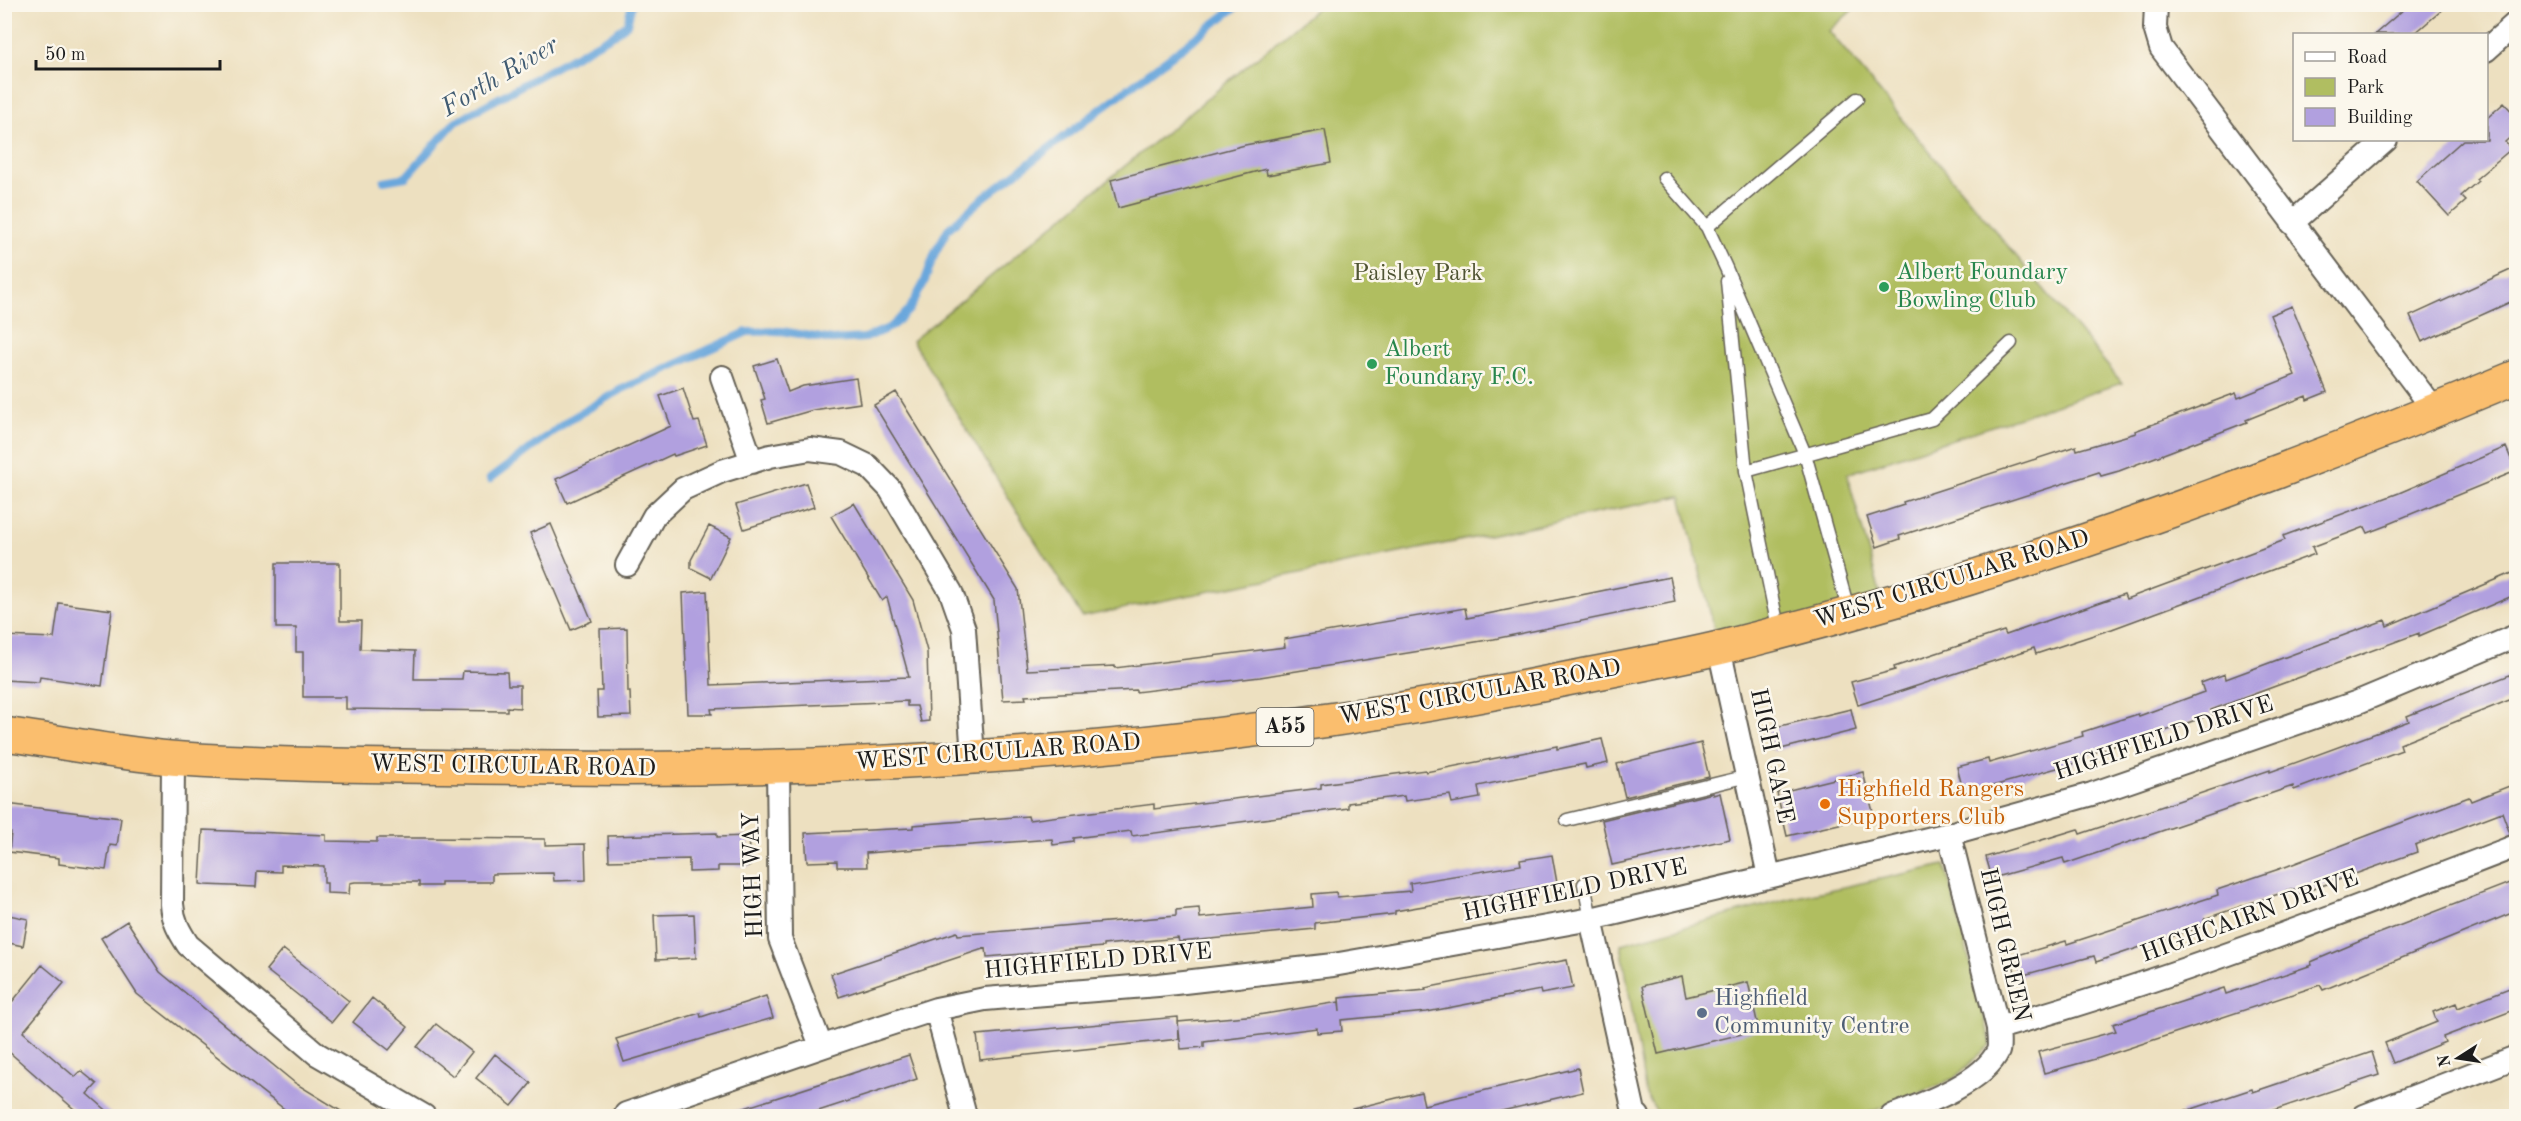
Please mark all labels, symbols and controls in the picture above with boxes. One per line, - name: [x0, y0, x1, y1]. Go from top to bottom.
- water label: Forth River: [436, 32, 564, 122]
- scale bar: [36, 33, 220, 71]
- legend: [2293, 33, 2488, 141]
- text: 50 m: [45, 46, 85, 64]
- text: Road: [2347, 49, 2387, 67]
- text: Park: [2347, 79, 2384, 97]
- text: Building: [2347, 109, 2413, 127]
- place label: Albert Foundary Bowling Club: [1896, 261, 2069, 313]
- park label: Paisley Park: [1353, 262, 1483, 286]
- marker: Albert Foundary Bowling Club: [1877, 280, 1891, 294]
- place label: Albert Foundary F.C.: [1384, 338, 1534, 390]
- marker: Albert Foundary F.C.: [1365, 357, 1379, 371]
- street label: WEST CIRCULAR ROAD: [1812, 527, 2092, 633]
- street label: WEST CIRCULAR ROAD: [1337, 656, 1623, 730]
- street label: HIGH GATE: [1745, 686, 1797, 826]
- street label: HIGHFIELD DRIVE: [2051, 692, 2277, 786]
- road number: A55: [1256, 708, 1314, 746]
- street label: WEST CIRCULAR ROAD: [854, 731, 1142, 775]
- street label: WEST CIRCULAR ROAD: [370, 753, 656, 781]
- place label: Highfield Rangers Supporters Club: [1837, 778, 2024, 830]
- marker: Highfield Rangers Supporters Club: [1818, 797, 1832, 811]
- street label: HIGH WAY: [740, 811, 768, 939]
- street label: HIGHFIELD DRIVE: [1461, 855, 1689, 927]
- street label: HIGH GREEN: [1975, 866, 2033, 1024]
- street label: HIGHCAIRN DRIVE: [2138, 866, 2362, 968]
- street label: HIGHFIELD DRIVE: [983, 940, 1213, 984]
- place label: Highfield Community Centre: [1714, 987, 1910, 1039]
- marker: Highfield Community Centre: [1695, 1006, 1709, 1020]
- north arrow: [2428, 1028, 2488, 1088]
- text: N: [2436, 1052, 2454, 1068]

